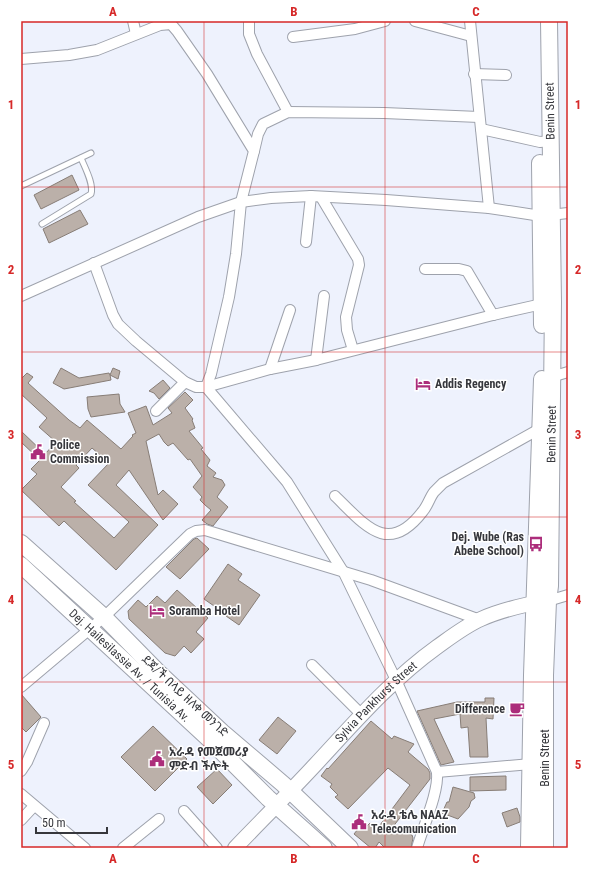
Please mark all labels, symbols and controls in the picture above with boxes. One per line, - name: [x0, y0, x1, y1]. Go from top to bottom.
- text: A: [109, 4, 117, 19]
- text: B: [290, 4, 298, 19]
- text: C: [472, 4, 480, 19]
- street label: Benin Street: [542, 82, 558, 140]
- text: 1: [8, 97, 14, 112]
- text: 1: [575, 97, 581, 112]
- text: 2: [8, 262, 15, 277]
- text: 2: [575, 262, 582, 277]
- hotel icon: Addis Regency: [414, 375, 432, 393]
- place label: Addis Regency: [435, 377, 507, 391]
- street label: Benin Street: [544, 405, 559, 463]
- text: 3: [8, 427, 14, 442]
- text: 3: [575, 427, 581, 442]
- place label: Police Commission: [50, 438, 110, 466]
- public building icon: Police Commission: [29, 443, 47, 461]
- place label: Dej. Wube (Ras Abebe School): [451, 530, 525, 558]
- bus stop icon: Dej. Wube (Ras Abebe School): [527, 535, 545, 553]
- text: 4: [8, 592, 15, 607]
- text: 4: [575, 592, 582, 607]
- hotel icon: Soramba Hotel: [148, 602, 166, 620]
- place label: Soramba Hotel: [169, 604, 240, 618]
- street label: Dej. Hailesilassie Av. / Tunisia Av.: [66, 606, 193, 725]
- street label: ደጃ/ች በላይ ዘለቀ መንገድ: [139, 652, 231, 740]
- street label: Sylvia Pankhurst Street: [332, 658, 420, 745]
- cafe icon: Difference: [508, 700, 526, 718]
- place label: Difference: [455, 702, 505, 716]
- street label: Benin Street: [538, 729, 552, 787]
- place label: አራዳ የመጀመሪያ ምድብ ችሎት: [169, 745, 249, 773]
- public building icon: አራዳ የመጀመሪያ ምድብ ችሎት: [148, 750, 166, 768]
- text: 5: [8, 757, 15, 772]
- text: 5: [575, 757, 582, 772]
- place label: አራዳ ቴሌ NAAZ Telecomunication: [371, 808, 457, 836]
- scale bar: [36, 809, 107, 835]
- public building icon: አራዳ ቴሌ NAAZ Telecomunication: [350, 813, 368, 831]
- text: 50 m: [42, 816, 66, 830]
- text: A: [109, 851, 117, 866]
- text: B: [290, 851, 298, 866]
- text: C: [472, 851, 480, 866]

